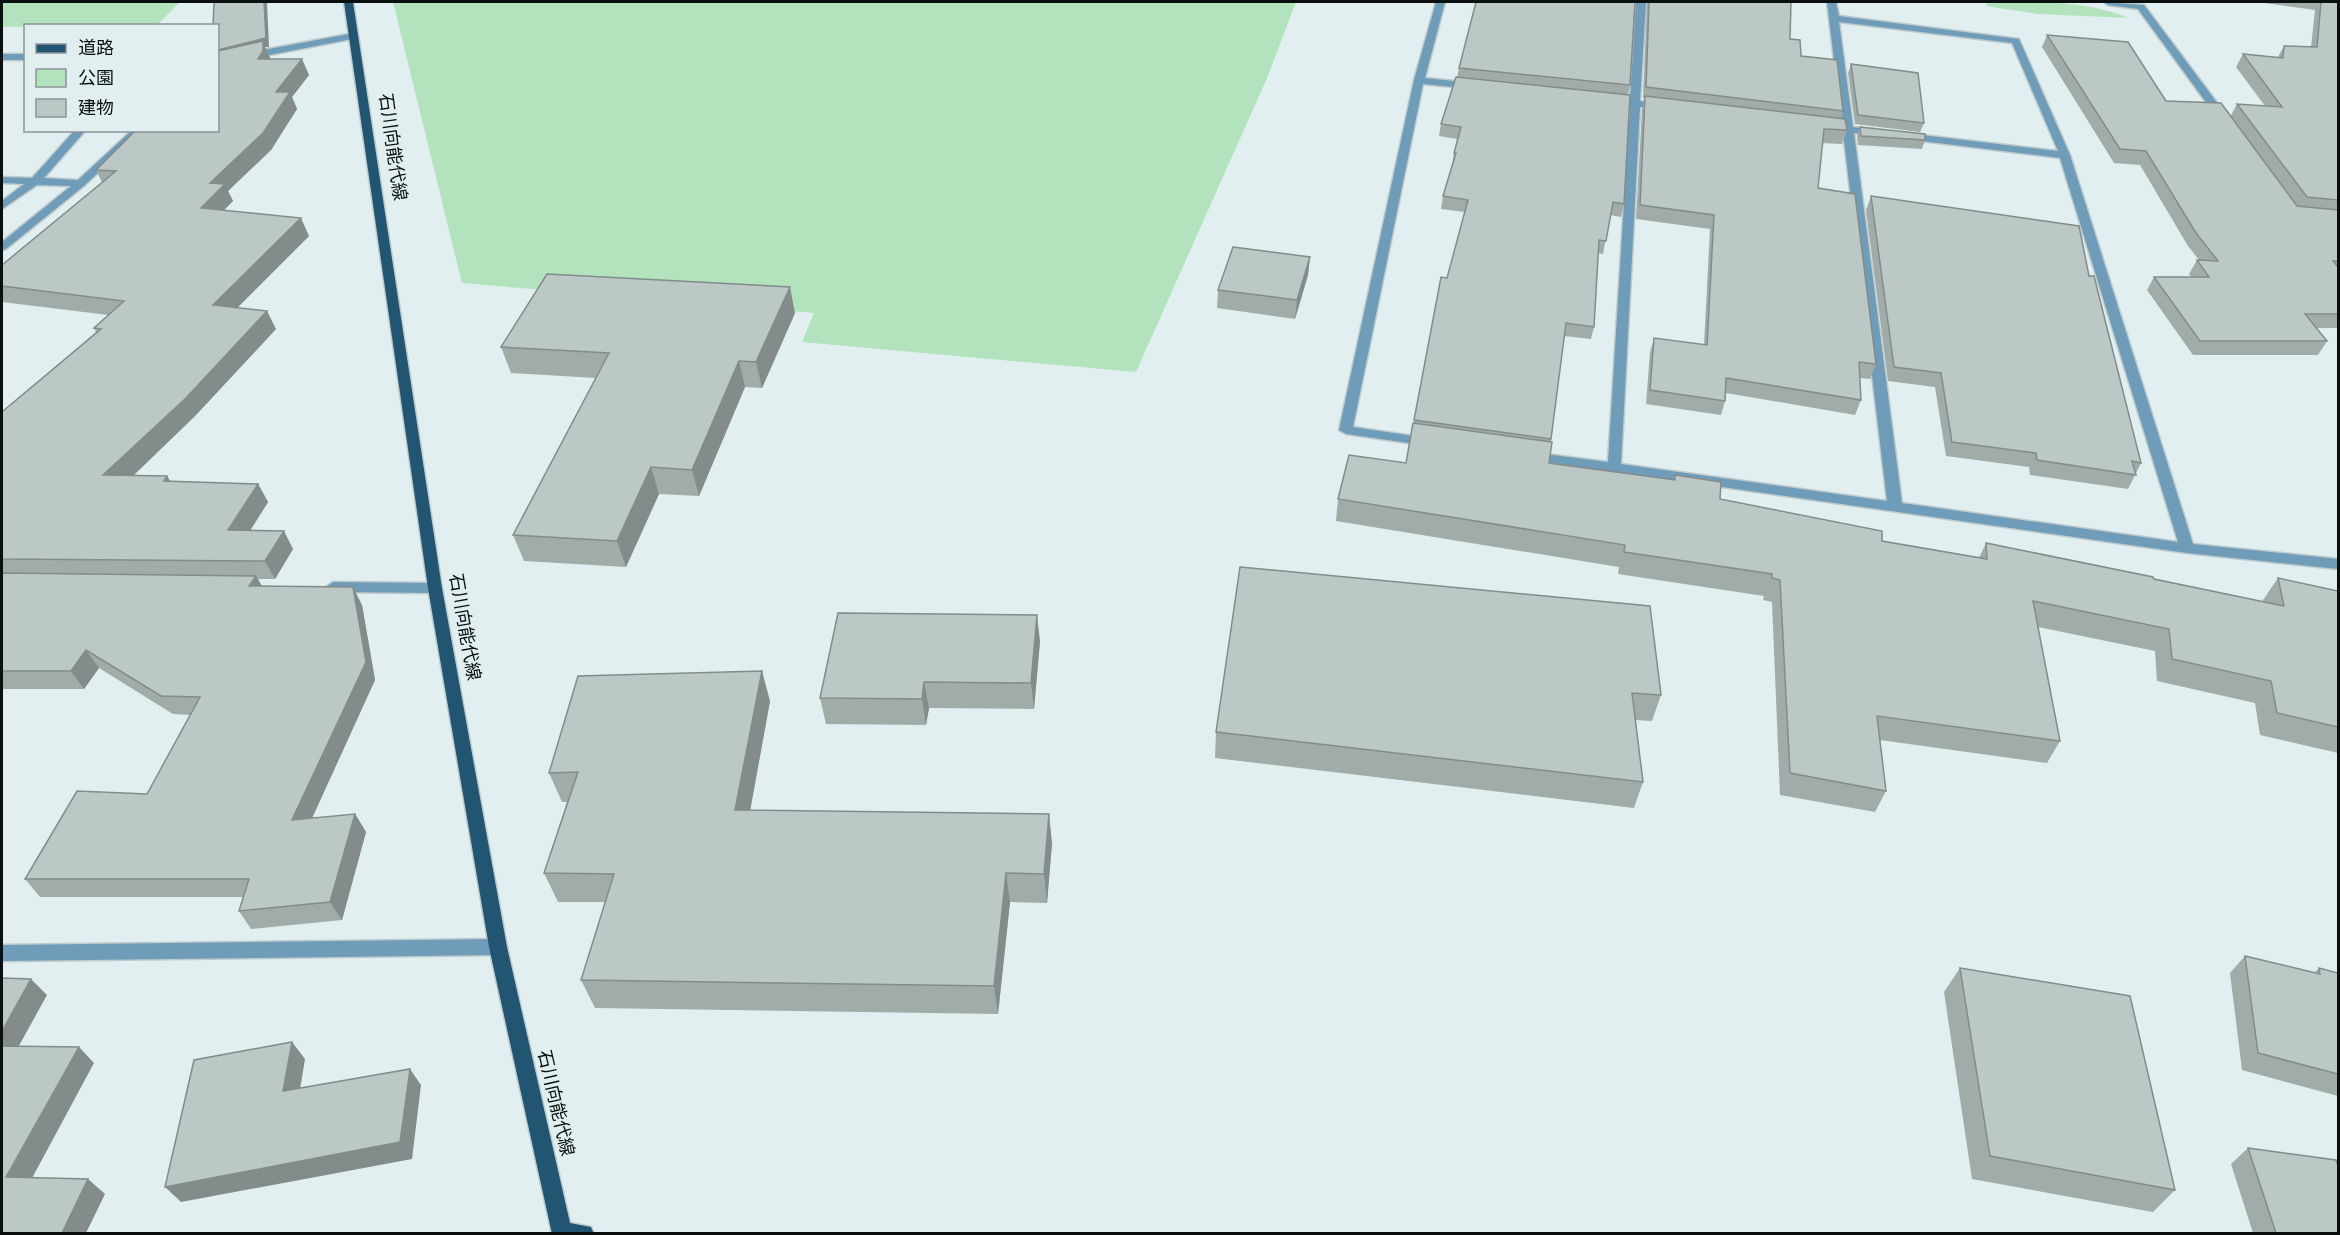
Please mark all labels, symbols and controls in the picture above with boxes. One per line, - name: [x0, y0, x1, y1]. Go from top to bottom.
- legend: [24, 24, 219, 132]
- text: 道路: [78, 35, 114, 60]
- text: 公園: [78, 65, 114, 90]
- street label: 石川向能代線: [374, 92, 413, 202]
- text: 建物: [78, 95, 114, 120]
- street label: 石川向能代線: [444, 572, 487, 682]
- street label: 石川向能代線: [532, 1047, 581, 1158]

